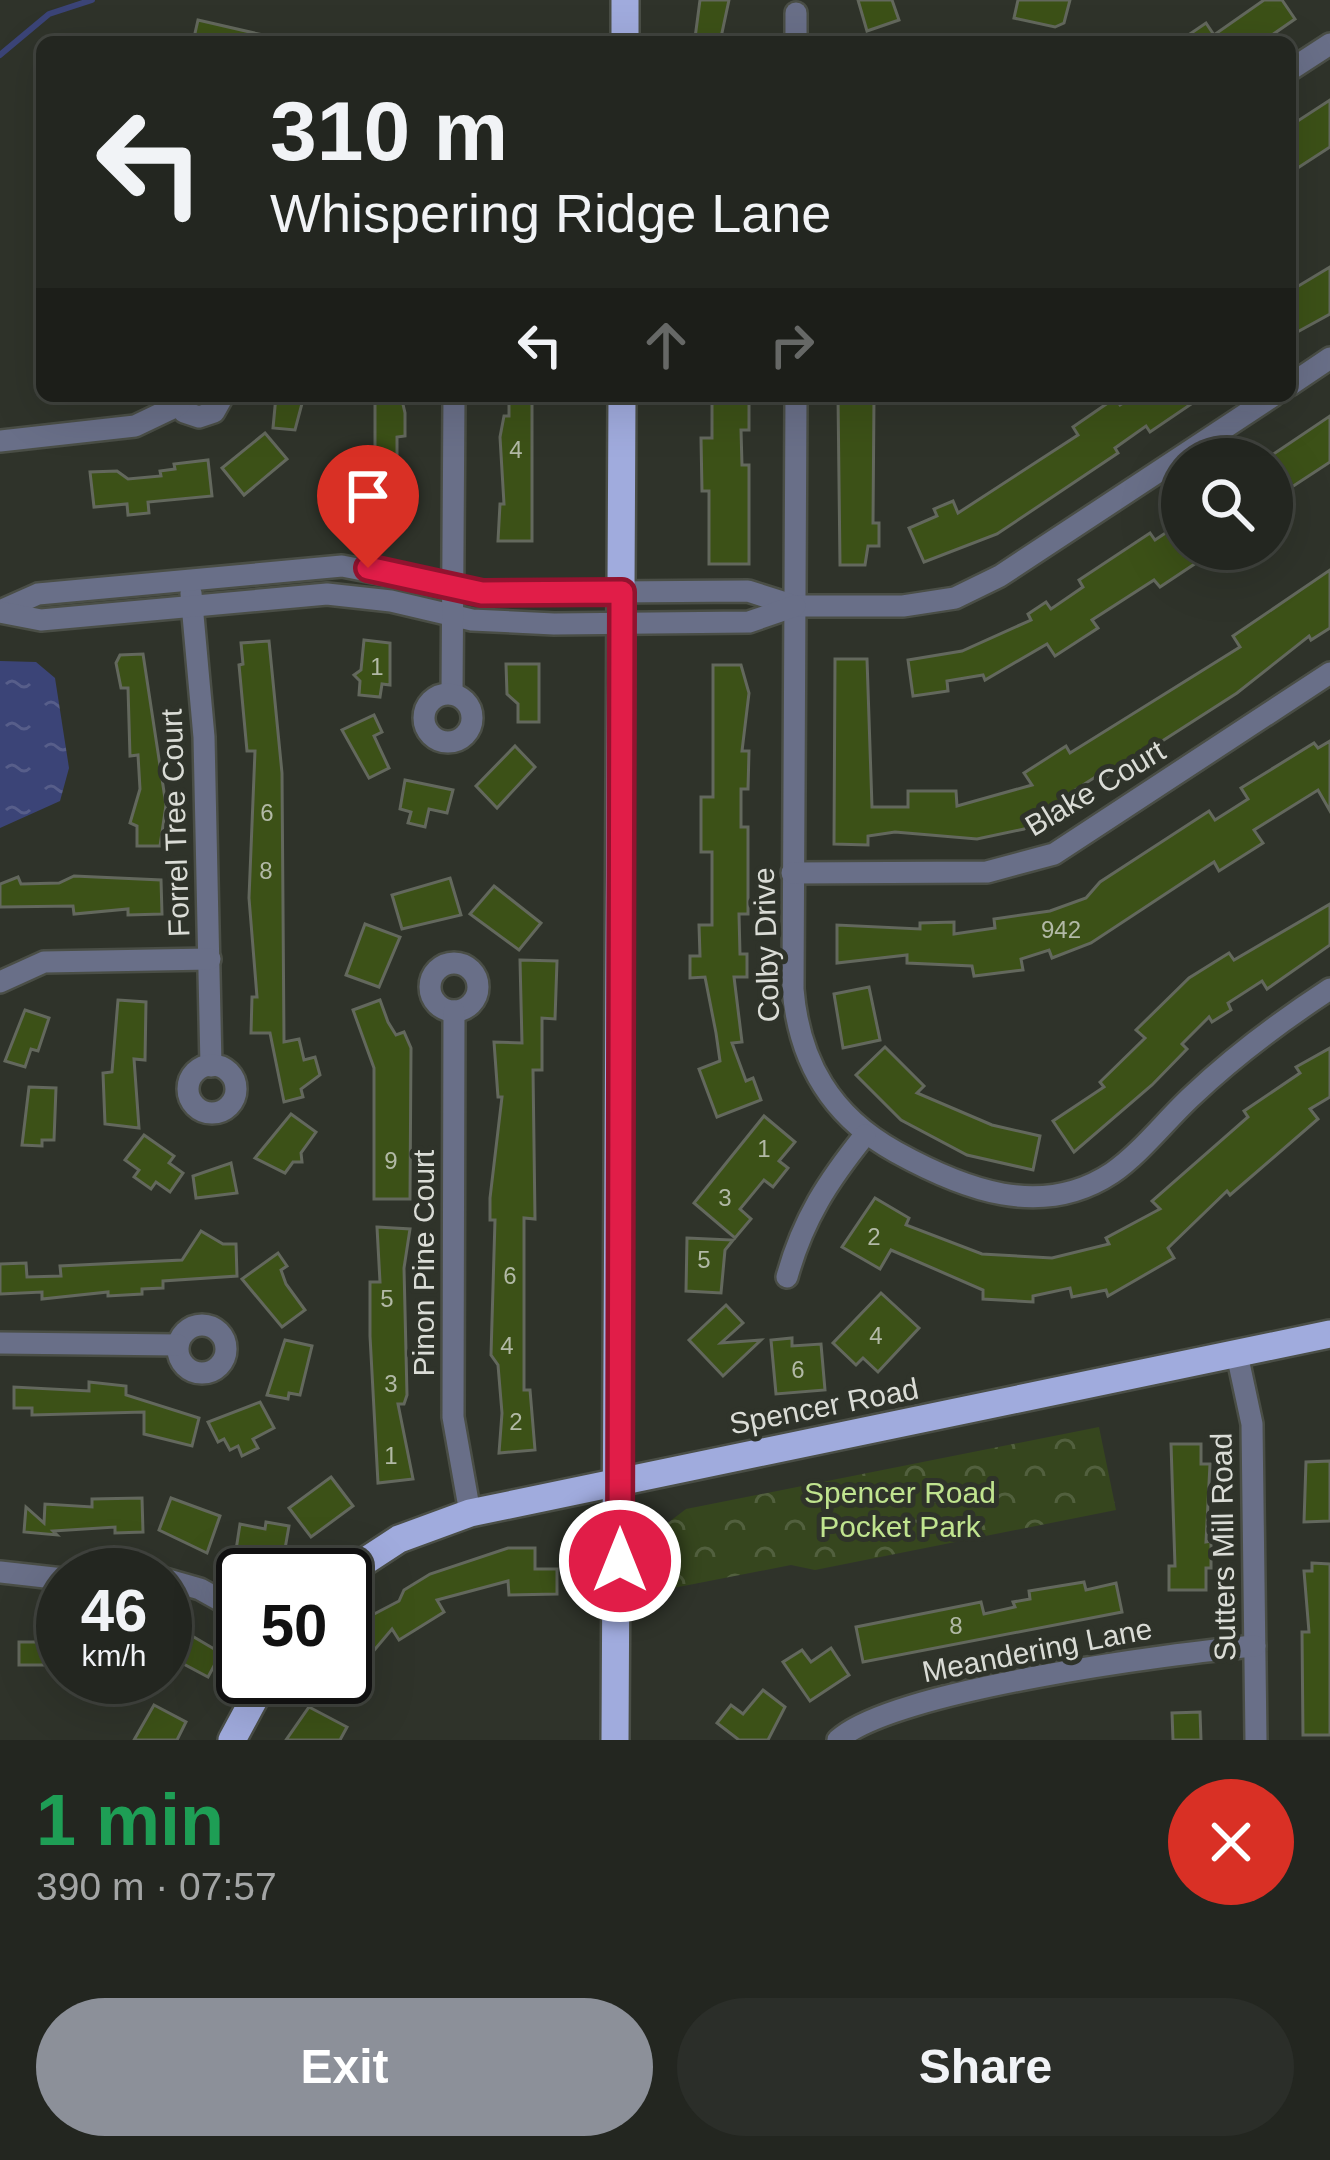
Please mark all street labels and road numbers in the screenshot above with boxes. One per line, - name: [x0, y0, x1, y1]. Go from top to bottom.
- street label: Forrel Tree Court: [155, 708, 195, 938]
- street label: Blake Court: [1019, 733, 1171, 843]
- street label: Colby Drive: [747, 867, 785, 1023]
- street label: Pinon Pine Court: [407, 1149, 440, 1376]
- street label: Spencer Road: [727, 1372, 921, 1440]
- street label: Sutters Mill Road: [1205, 1433, 1241, 1661]
- street label: Meandering Lane: [919, 1612, 1155, 1688]

